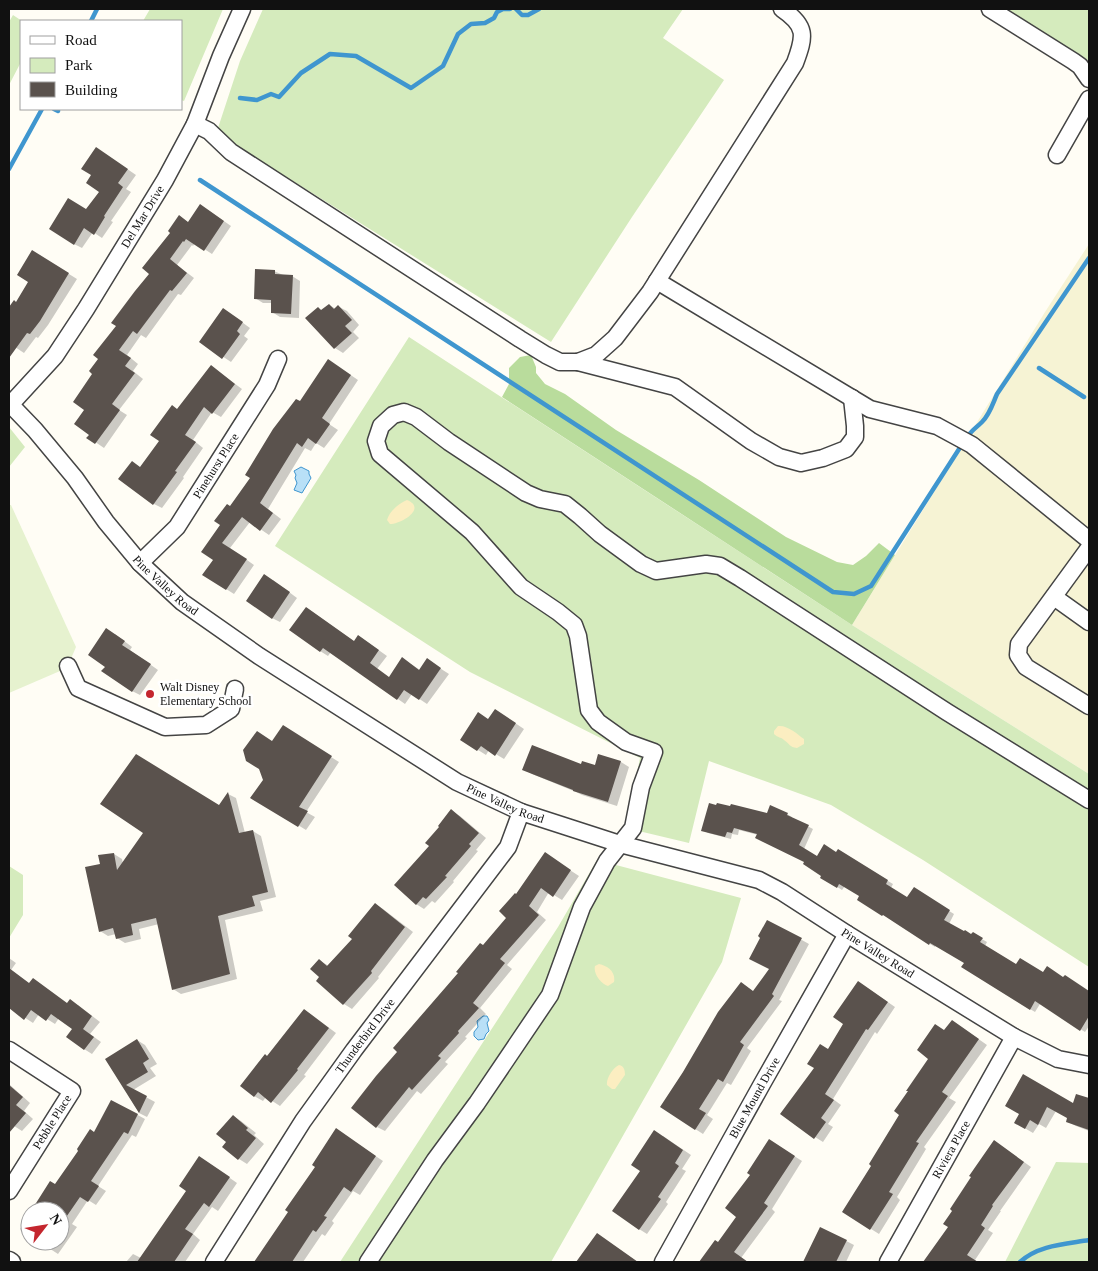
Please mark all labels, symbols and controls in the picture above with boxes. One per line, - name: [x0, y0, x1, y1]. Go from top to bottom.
- legend: [20, 20, 182, 110]
- text: Road: [65, 32, 97, 48]
- text: Park: [65, 57, 93, 73]
- text: Building: [65, 82, 118, 98]
- street label: Del Mar Drive: [118, 183, 167, 251]
- street label: Pinehurst Place: [190, 431, 242, 501]
- street label: Pine Valley Road: [130, 553, 201, 618]
- place label: Walt Disney Elementary School: [160, 680, 252, 708]
- marker: Walt Disney Elementary School: [144, 688, 156, 700]
- street label: Pine Valley Road: [464, 780, 546, 826]
- street label: Pine Valley Road: [839, 925, 917, 981]
- street label: Thunderbird Drive: [332, 996, 398, 1076]
- street label: Blue Mound Drive: [726, 1055, 783, 1141]
- street label: Pebble Place: [30, 1092, 74, 1152]
- street label: Riviera Place: [929, 1118, 973, 1181]
- north arrow: [20, 1201, 70, 1251]
- text: N: [47, 1211, 65, 1228]

